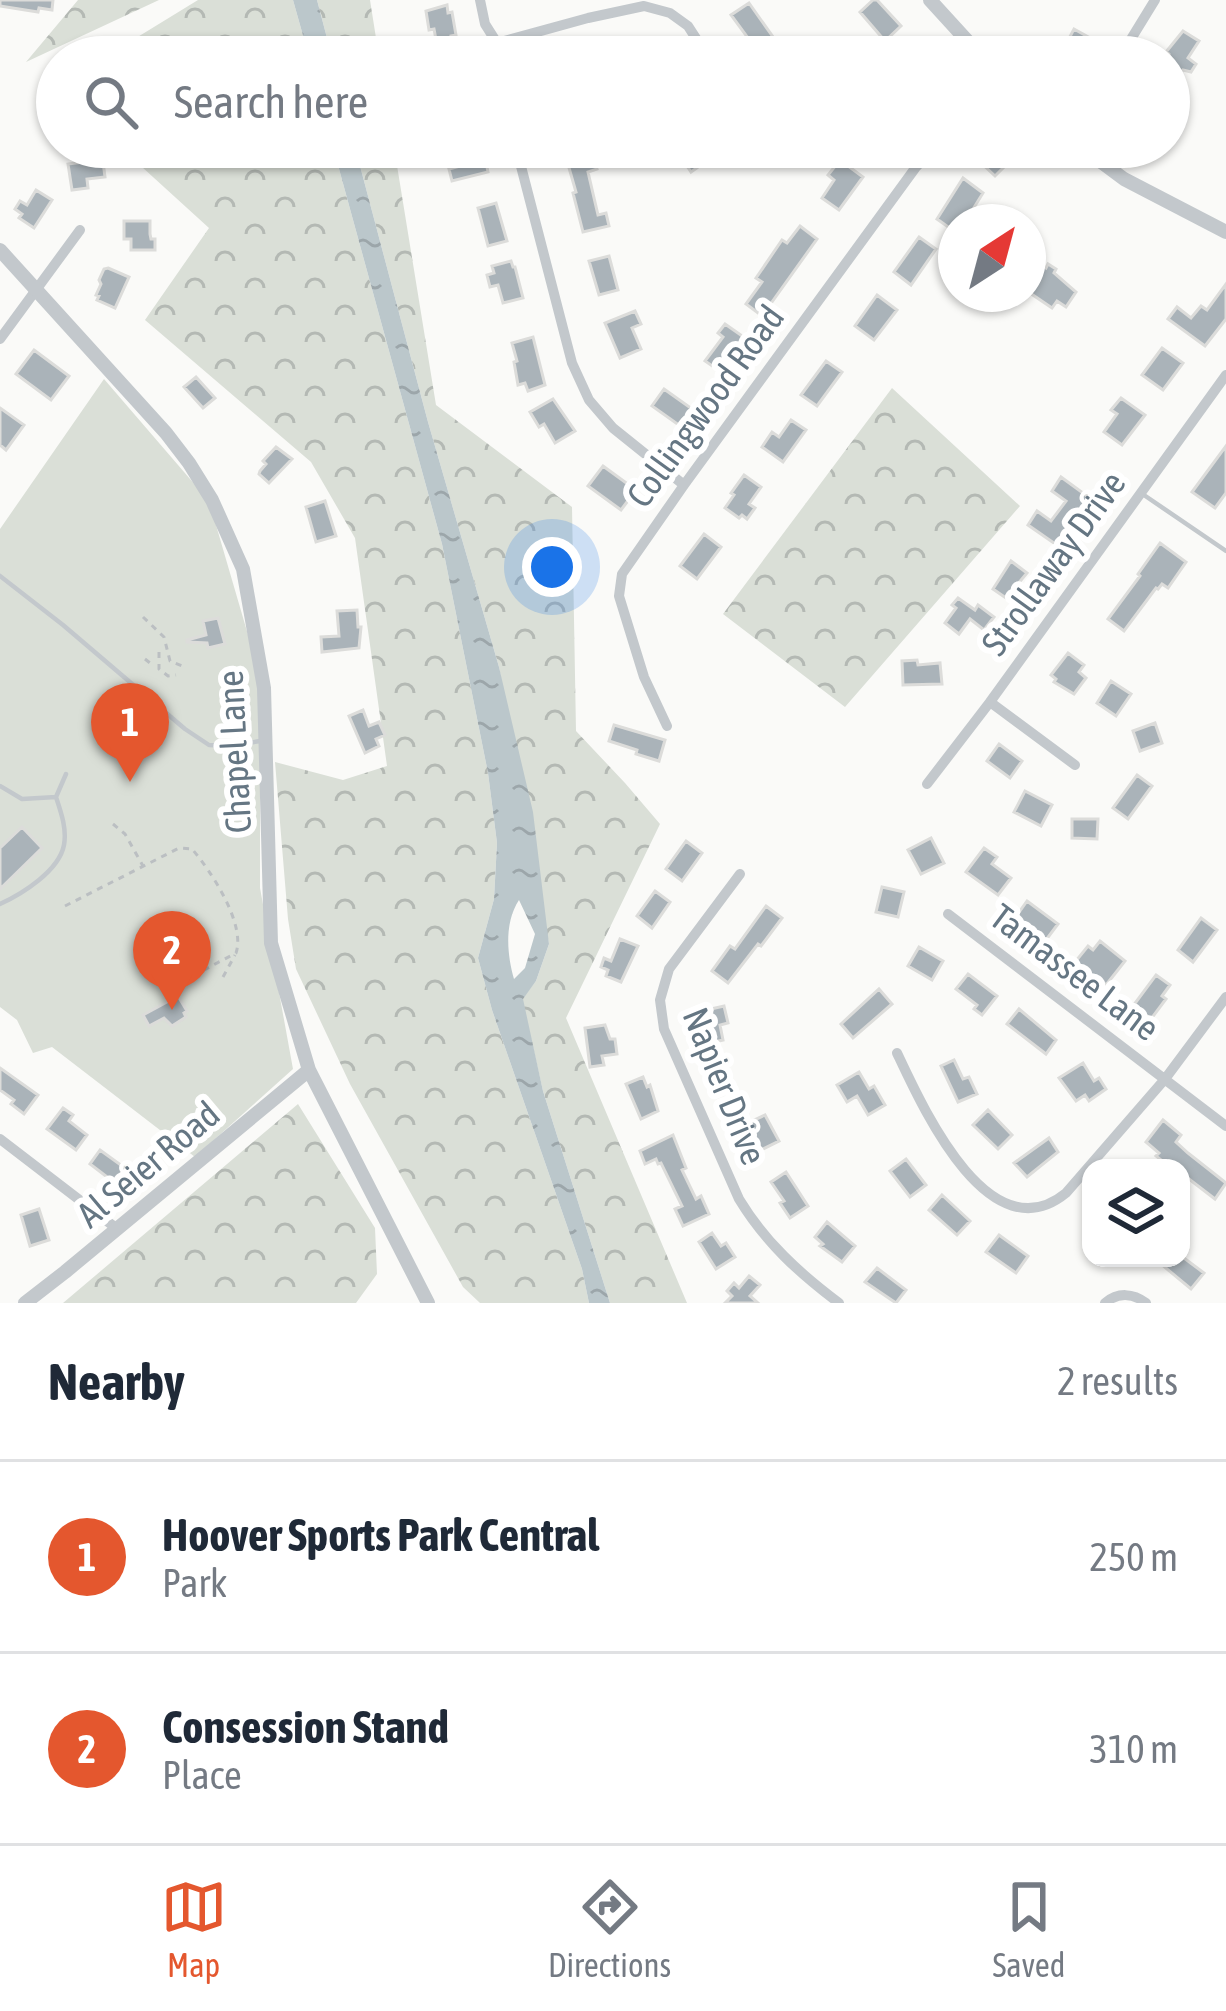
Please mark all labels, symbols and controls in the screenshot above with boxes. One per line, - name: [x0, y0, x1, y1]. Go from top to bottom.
- search box: [36, 36, 1190, 168]
- icon: search: [78, 69, 144, 135]
- text: Search here: [174, 76, 368, 128]
- north arrow: [938, 204, 1046, 312]
- street label: Collingwood Road: [618, 297, 792, 515]
- street label: Strollaway Drive: [972, 463, 1134, 663]
- your location: [522, 537, 582, 597]
- street label: Chapel Lane: [209, 670, 259, 834]
- pin: 1: [91, 683, 169, 782]
- street label: Tamassee Lane: [982, 895, 1168, 1049]
- pin: 2: [133, 911, 211, 1010]
- street label: Napier Drive: [675, 1002, 775, 1170]
- street label: Al Seier Road: [68, 1092, 228, 1236]
- map controls: [1082, 1159, 1190, 1267]
- button: layers: [1082, 1159, 1190, 1267]
- text: Nearby: [48, 1352, 185, 1411]
- text: 2 results: [1057, 1359, 1178, 1403]
- text: Hoover Sports Park Central: [162, 1509, 599, 1561]
- text: 1: [78, 1535, 96, 1579]
- text: 250 m: [1090, 1535, 1178, 1579]
- text: Park: [162, 1561, 227, 1605]
- text: Consession Stand: [162, 1701, 449, 1753]
- text: 2: [78, 1727, 96, 1771]
- text: 310 m: [1090, 1727, 1178, 1771]
- text: Place: [162, 1753, 242, 1797]
- tab: Map: [161, 1874, 227, 1984]
- tab: Directions: [548, 1874, 671, 1984]
- tab: Saved: [992, 1874, 1065, 1984]

